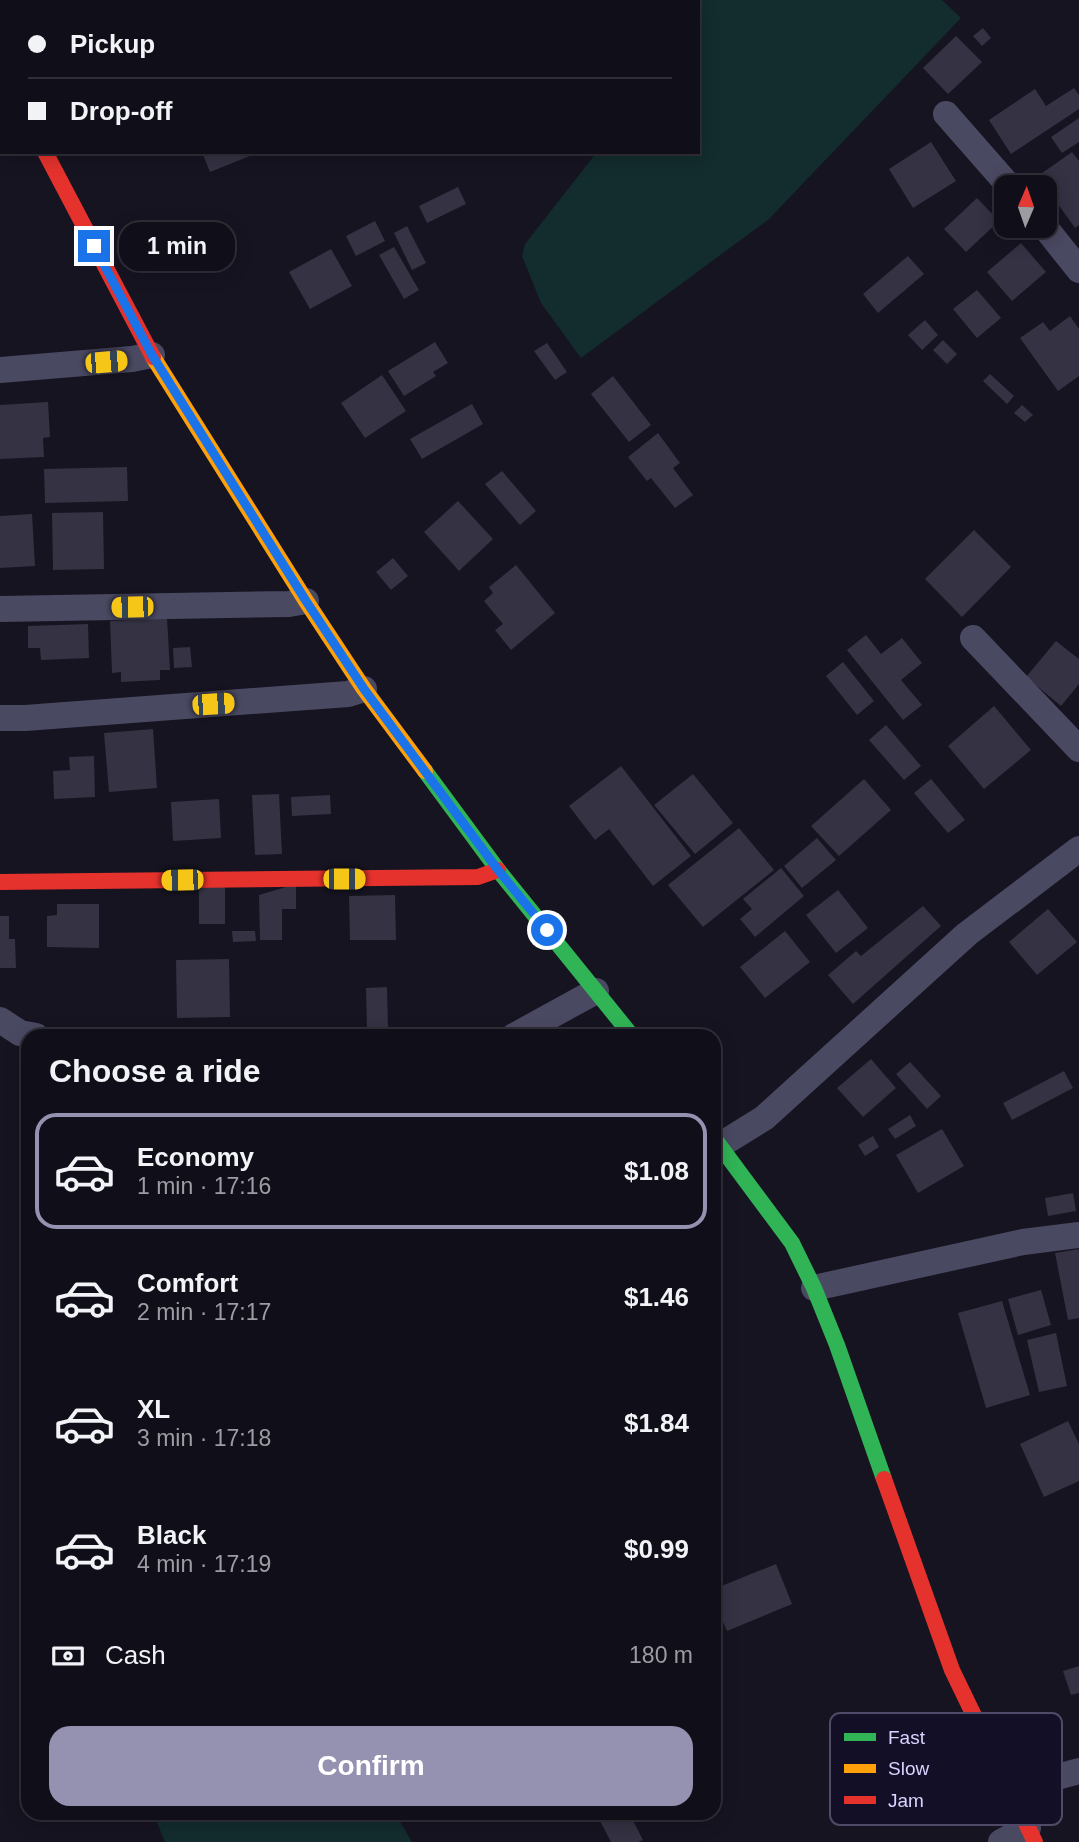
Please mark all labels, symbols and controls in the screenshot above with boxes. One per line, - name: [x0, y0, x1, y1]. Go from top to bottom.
- text: Pickup: [70, 29, 155, 59]
- text: Drop-off: [70, 96, 173, 126]
- north arrow: [994, 175, 1057, 238]
- map controls: [994, 175, 1057, 238]
- callout: 1 min: [119, 222, 234, 270]
- route end: [78, 230, 110, 262]
- text: 1 min: [147, 233, 207, 259]
- car: [85, 350, 128, 374]
- car: [111, 596, 154, 618]
- car: [192, 692, 235, 716]
- car: [161, 869, 204, 891]
- car: [324, 869, 366, 890]
- route start: [531, 914, 563, 946]
- text: Choose a ride: [49, 1053, 261, 1089]
- icon: car: [53, 1140, 116, 1203]
- text: Economy: [137, 1142, 254, 1172]
- text: $1.08: [624, 1156, 689, 1186]
- text: 1 min · 17:16: [137, 1173, 271, 1199]
- icon: car: [53, 1266, 116, 1329]
- text: Comfort: [137, 1268, 238, 1298]
- text: $1.46: [624, 1282, 689, 1312]
- text: 2 min · 17:17: [137, 1299, 271, 1325]
- icon: car: [53, 1392, 116, 1455]
- text: XL: [137, 1394, 170, 1424]
- text: $1.84: [624, 1408, 689, 1438]
- text: 3 min · 17:18: [137, 1425, 271, 1451]
- icon: car: [53, 1518, 116, 1581]
- text: Black: [137, 1520, 206, 1550]
- text: $0.99: [624, 1534, 689, 1564]
- text: 4 min · 17:19: [137, 1551, 271, 1577]
- icon: cash: [49, 1637, 87, 1675]
- text: Cash: [105, 1640, 166, 1670]
- text: 180 m: [629, 1642, 693, 1668]
- legend: [830, 1713, 1062, 1825]
- button: Confirm: [49, 1726, 693, 1806]
- text: Fast: [888, 1727, 926, 1748]
- text: Slow: [888, 1758, 929, 1779]
- text: Jam: [888, 1790, 924, 1811]

